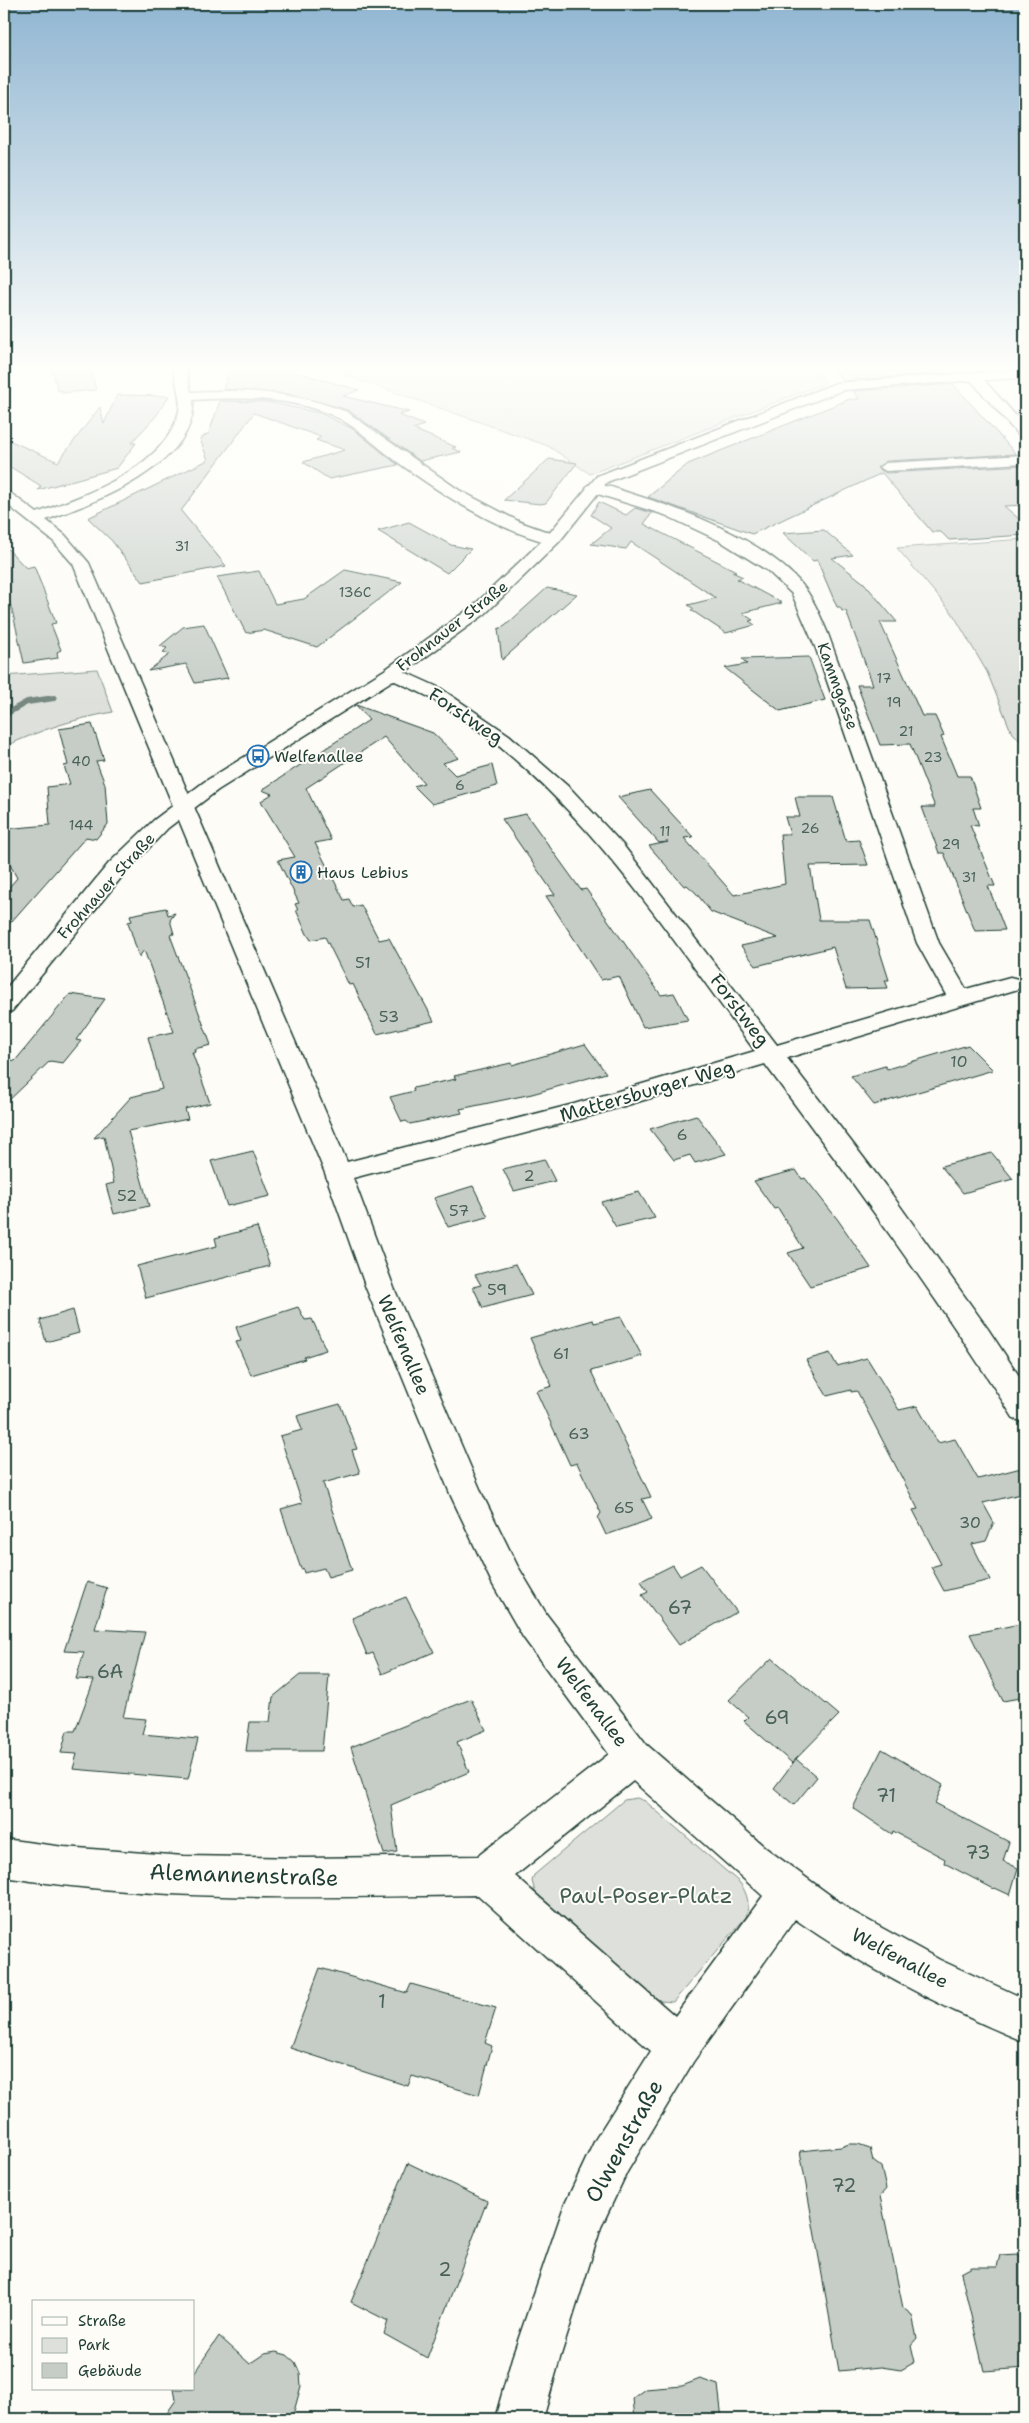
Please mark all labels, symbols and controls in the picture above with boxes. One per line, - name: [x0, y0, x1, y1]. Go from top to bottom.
- house number: 31: [175, 537, 189, 555]
- street label: Frohnauer Straße: [392, 576, 512, 676]
- house number: 136C: [339, 583, 371, 601]
- street label: Kammgasse: [813, 639, 863, 733]
- house number: 17: [877, 669, 891, 687]
- street label: Forstweg: [424, 682, 508, 750]
- house number: 19: [886, 693, 902, 711]
- house number: 21: [899, 722, 913, 740]
- bus stop icon: Welfenallee: [246, 744, 270, 768]
- place label: Welfenallee: [274, 746, 364, 767]
- house number: 23: [924, 748, 942, 766]
- house number: 40: [71, 752, 91, 770]
- house number: 6: [455, 776, 465, 794]
- house number: 144: [69, 816, 93, 834]
- house number: 26: [801, 819, 820, 837]
- house number: 11: [659, 822, 671, 840]
- street label: Frohnauer Straße: [53, 828, 159, 944]
- house number: 29: [942, 835, 960, 853]
- building icon: Haus Lebius: [289, 860, 313, 884]
- place label: Haus Lebius: [317, 862, 409, 883]
- house number: 31: [962, 868, 976, 886]
- house number: 51: [355, 952, 371, 973]
- street label: Forstweg: [704, 968, 776, 1052]
- house number: 53: [379, 1006, 399, 1027]
- house number: 10: [950, 1051, 968, 1072]
- street label: Mattersburger Weg: [557, 1054, 737, 1128]
- house number: 6: [676, 1124, 688, 1145]
- house number: 2: [523, 1165, 535, 1186]
- house number: 52: [117, 1185, 137, 1206]
- house number: 57: [449, 1200, 469, 1221]
- house number: 59: [487, 1279, 507, 1300]
- street label: Welfenallee: [372, 1291, 436, 1399]
- house number: 61: [553, 1343, 569, 1364]
- house number: 63: [568, 1423, 590, 1444]
- house number: 65: [614, 1497, 634, 1518]
- house number: 30: [959, 1512, 981, 1533]
- house number: 67: [668, 1595, 692, 1620]
- street label: Welfenallee: [550, 1652, 634, 1752]
- house number: 6A: [97, 1659, 124, 1684]
- house number: 69: [764, 1705, 790, 1730]
- house number: 71: [876, 1783, 896, 1808]
- house number: 73: [965, 1840, 991, 1865]
- street label: Alemannenstraße: [149, 1857, 339, 1893]
- park label: Paul-Poser-Platz: [559, 1881, 733, 1910]
- street label: Welfenallee: [847, 1922, 953, 1994]
- house number: 1: [378, 1989, 386, 2014]
- street label: Olwenstraße: [578, 2074, 670, 2208]
- house number: 72: [831, 2173, 857, 2198]
- house number: 2: [438, 2257, 452, 2282]
- legend: [32, 2300, 195, 2390]
- text: Straße: [78, 2311, 126, 2331]
- text: Park: [78, 2335, 110, 2355]
- text: Gebäude: [78, 2361, 142, 2381]

